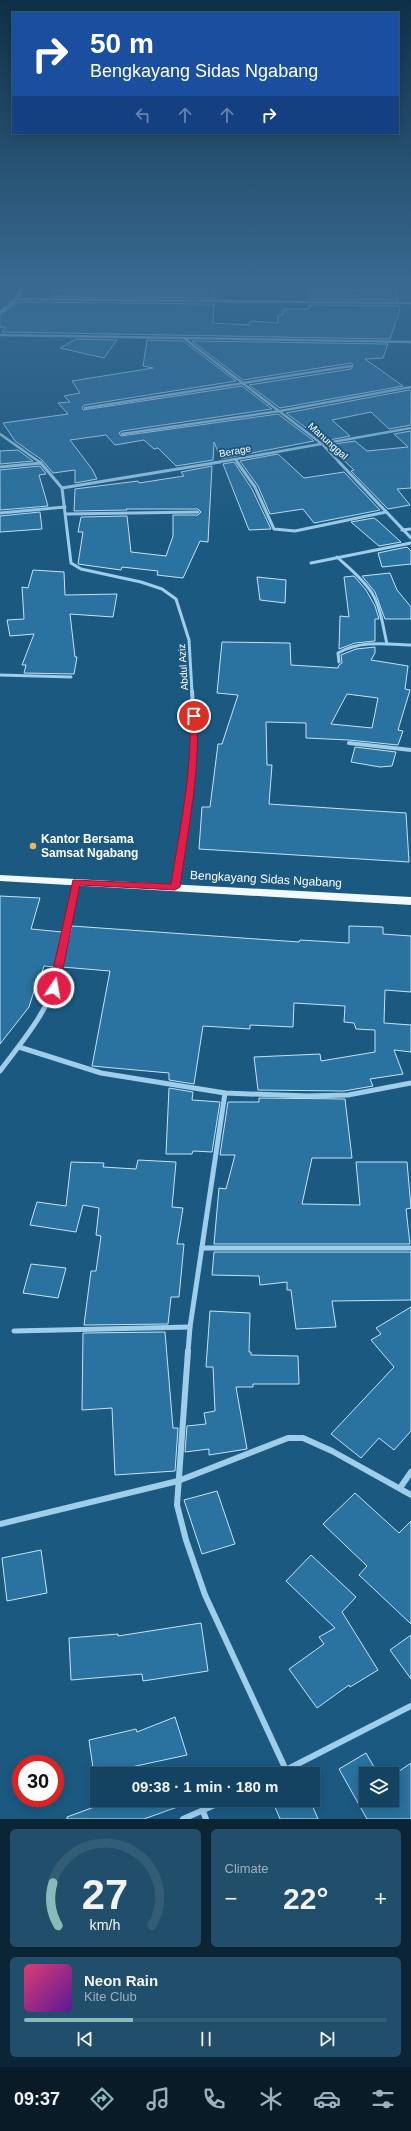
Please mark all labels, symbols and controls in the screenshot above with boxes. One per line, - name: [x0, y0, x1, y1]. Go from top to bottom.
- icon: right: [24, 28, 76, 80]
- text: 50 m: [90, 28, 154, 59]
- text: Bengkayang Sidas Ngabang: [90, 61, 318, 81]
- icon: left: [132, 104, 154, 126]
- icon: ahead: [174, 104, 196, 126]
- icon: ahead: [216, 104, 238, 126]
- icon: right: [258, 104, 280, 126]
- street label: Manunggal: [306, 420, 350, 462]
- street label: Berage: [218, 443, 252, 459]
- street label: Abdul Aziz: [176, 643, 190, 691]
- pin: [177, 699, 211, 733]
- icon: arrive: [183, 705, 205, 727]
- place label: Kantor Bersama Samsat Ngabang: [41, 832, 138, 860]
- marker: Kantor Bersama Samsat Ngabang: [28, 841, 38, 851]
- street label: Bengkayang Sidas Ngabang: [190, 868, 342, 890]
- position arrow: [33, 967, 75, 1009]
- speed limit sign: 30: [12, 1755, 64, 1807]
- map controls: [359, 1767, 399, 1807]
- button: layers: [359, 1767, 399, 1807]
- text: 09:38 · 1 min · 180 m: [132, 1778, 278, 1795]
- text: Climate: [225, 1861, 269, 1876]
- text: 27: [82, 1871, 128, 1918]
- text: 22°: [283, 1882, 328, 1915]
- text: −: [225, 1886, 237, 1911]
- text: +: [374, 1886, 387, 1911]
- text: km/h: [90, 1917, 121, 1933]
- text: Neon Rain: [84, 1972, 158, 1989]
- text: Kite Club: [84, 1989, 137, 2004]
- icon: previous: [74, 2028, 96, 2050]
- icon: pause: [195, 2028, 217, 2050]
- icon: next: [316, 2028, 338, 2050]
- icon: directions: [88, 2085, 116, 2113]
- icon: music: [144, 2085, 172, 2113]
- icon: phone: [200, 2085, 228, 2113]
- icon: climate: [257, 2085, 285, 2113]
- icon: car: [313, 2085, 341, 2113]
- icon: filters: [369, 2085, 397, 2113]
- text: 09:37: [14, 2089, 60, 2109]

